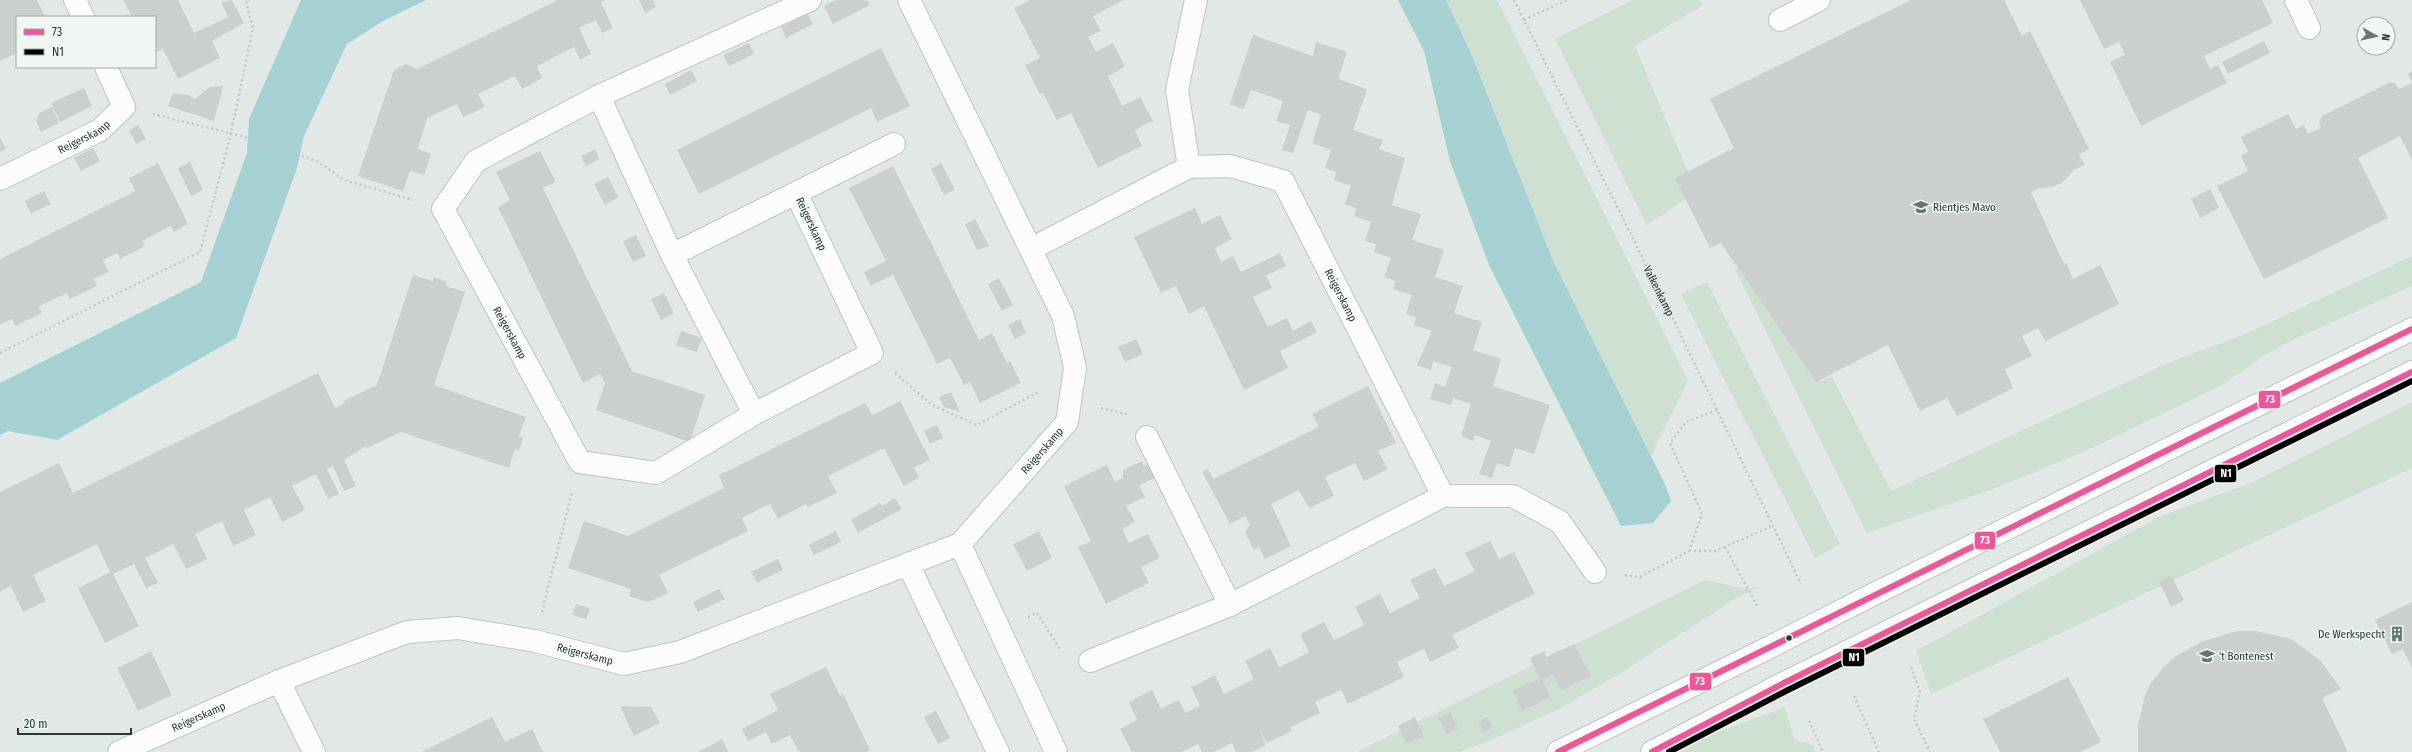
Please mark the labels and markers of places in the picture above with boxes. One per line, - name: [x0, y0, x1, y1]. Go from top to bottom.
- school or university icon: Rientjes Mavo: [1912, 198, 1930, 216]
- place label: Rientjes Mavo: [1933, 201, 1996, 214]
- building icon: De Werkspecht: [2388, 625, 2406, 643]
- place label: De Werkspecht: [2318, 628, 2385, 641]
- unlabelled marker: [1784, 633, 1794, 643]
- school or university icon: 't Bontenest: [2198, 647, 2216, 665]
- place label: 't Bontenest: [2219, 650, 2274, 663]

